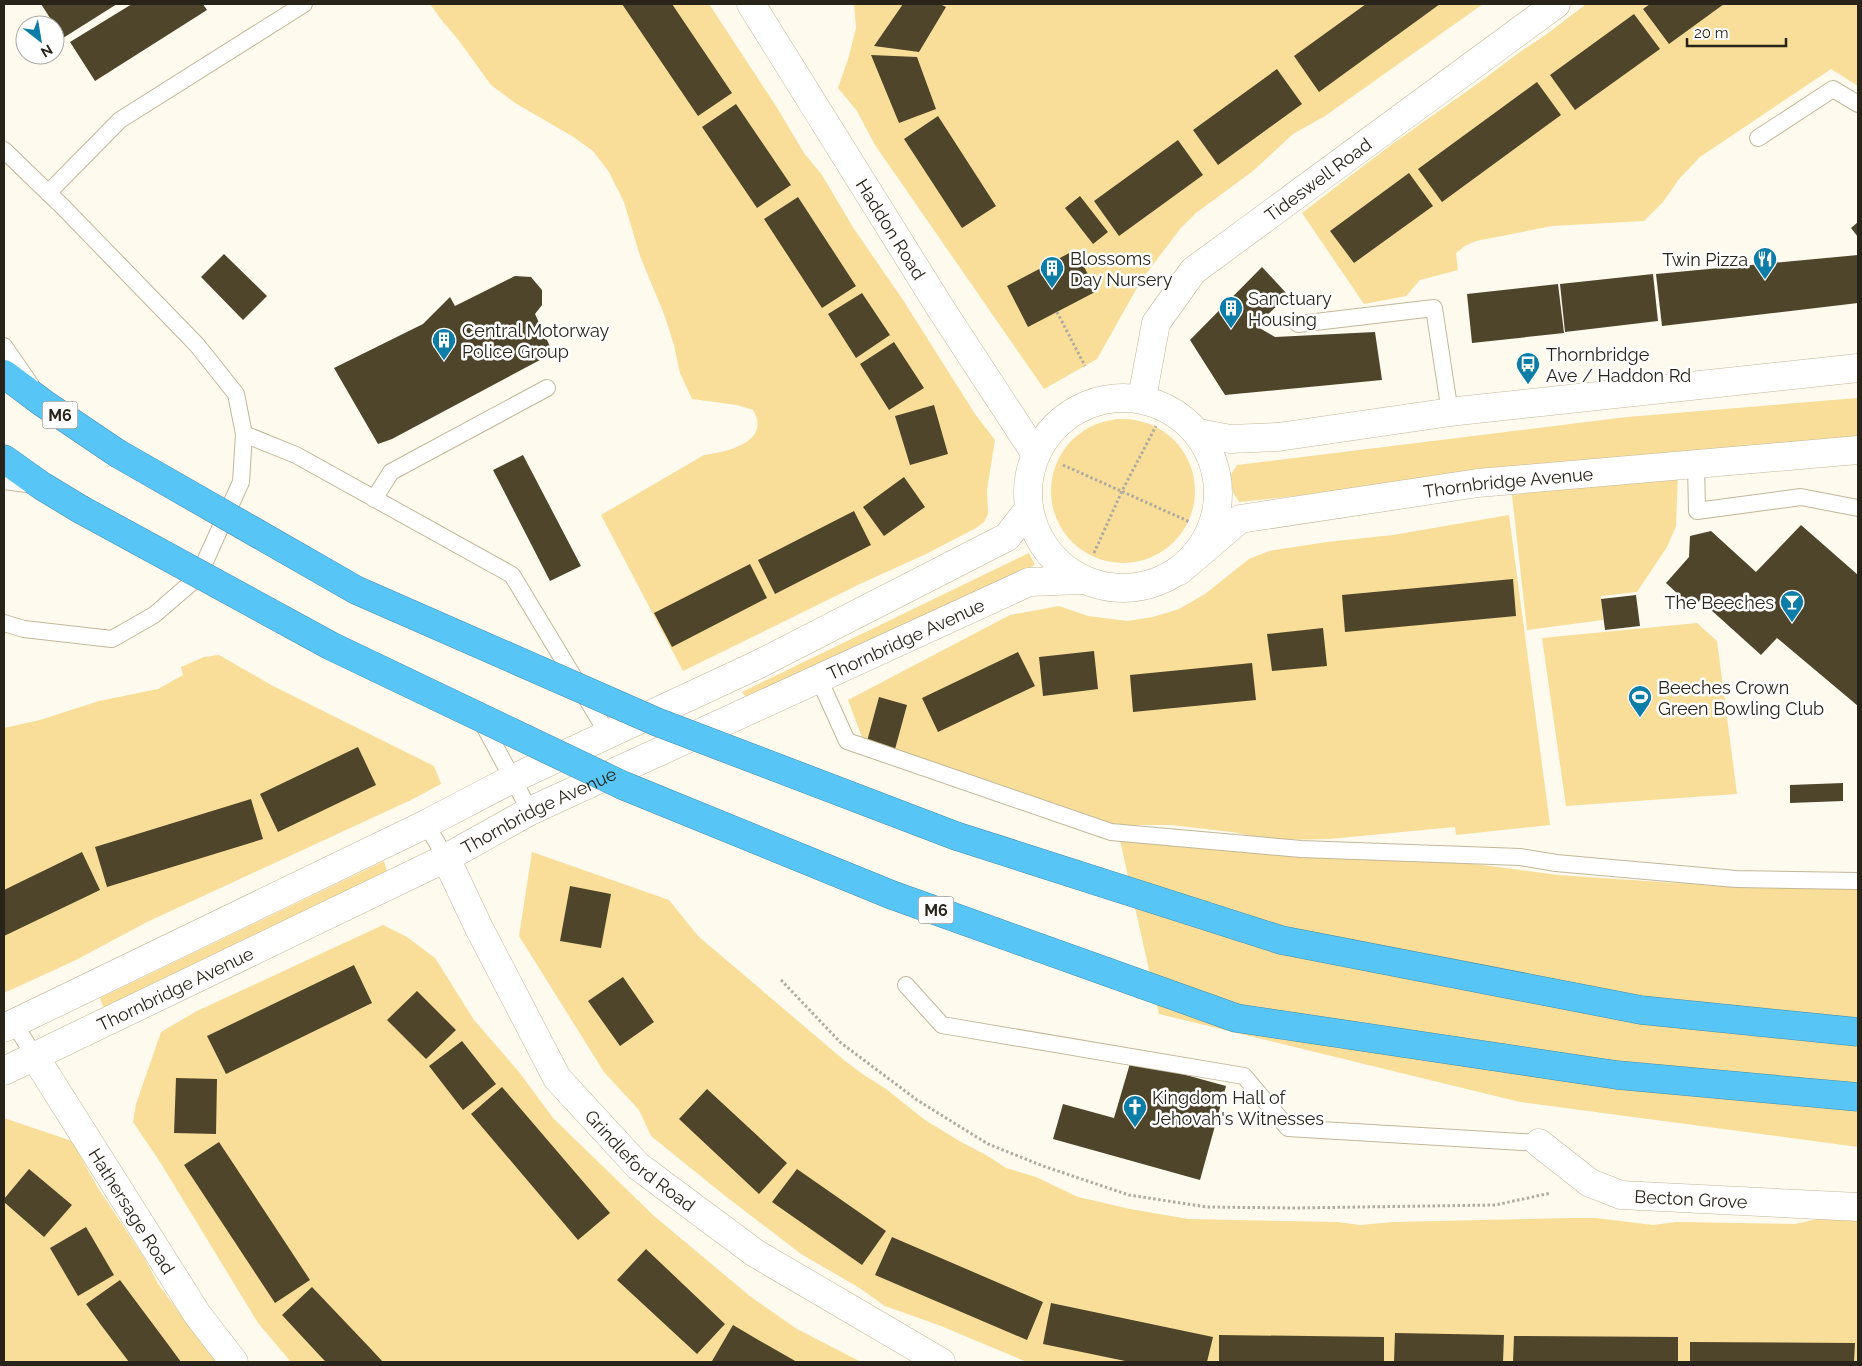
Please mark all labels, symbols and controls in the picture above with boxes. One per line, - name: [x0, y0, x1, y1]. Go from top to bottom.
- north arrow: [15, 15, 65, 65]
- scale bar: [1687, 15, 1786, 47]
- text: 20 m: [1694, 24, 1729, 42]
- text: N: [38, 42, 55, 61]
- street label: Tideswell Road: [1260, 133, 1375, 225]
- street label: Haddon Road: [852, 175, 930, 283]
- restaurant icon: Twin Pizza: [1752, 246, 1778, 280]
- place label: Blossoms Day Nursery: [1070, 248, 1173, 290]
- place label: Twin Pizza: [1662, 249, 1748, 270]
- building icon: Blossoms Day Nursery: [1039, 255, 1065, 289]
- place label: Sanctuary Housing: [1248, 288, 1332, 330]
- building icon: Sanctuary Housing: [1218, 295, 1244, 329]
- place label: Central Motorway Police Group: [462, 320, 609, 362]
- building icon: Central Motorway Police Group: [431, 327, 457, 361]
- place label: Thornbridge Ave / Haddon Rd: [1546, 344, 1691, 386]
- bus stop icon: Thornbridge Ave / Haddon Rd: [1515, 351, 1541, 385]
- road number: M6: [42, 402, 78, 428]
- street label: Thornbridge Avenue: [1422, 463, 1594, 502]
- bar icon: The Beeches: [1779, 589, 1805, 623]
- place label: The Beeches: [1665, 592, 1774, 613]
- street label: Thornbridge Avenue: [824, 593, 988, 684]
- place label: Beeches Crown Green Bowling Club: [1658, 677, 1824, 719]
- sports icon: Beeches Crown Green Bowling Club: [1627, 684, 1653, 718]
- street label: Thornbridge Avenue: [458, 762, 620, 858]
- road number: M6: [918, 896, 954, 924]
- street label: Thornbridge Avenue: [94, 942, 257, 1035]
- place label: Kingdom Hall of Jehovah's Witnesses: [1152, 1087, 1324, 1129]
- church icon: Kingdom Hall of Jehovah's Witnesses: [1122, 1094, 1148, 1128]
- street label: Grindleford Road: [581, 1105, 699, 1215]
- street label: Hathersage Road: [85, 1144, 179, 1278]
- street label: Becton Grove: [1634, 1185, 1748, 1212]

